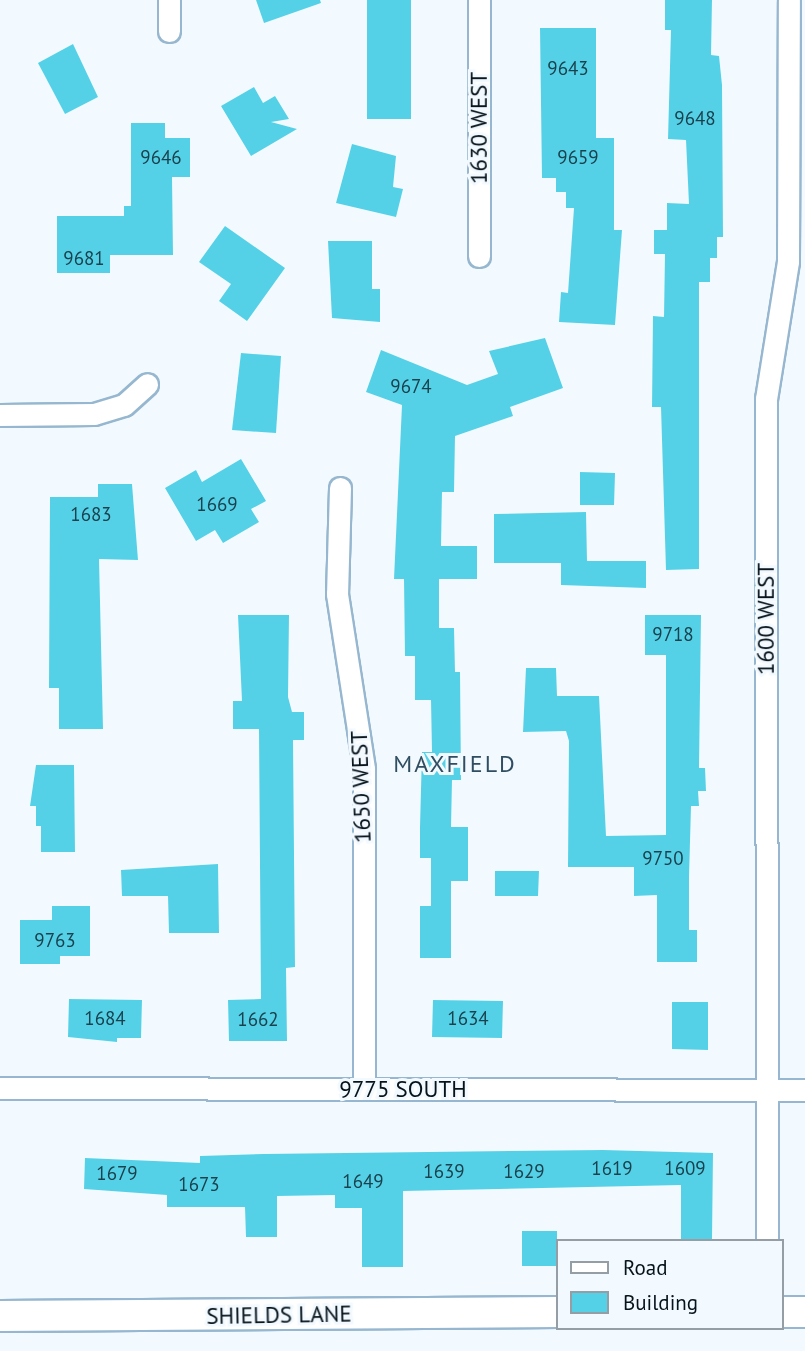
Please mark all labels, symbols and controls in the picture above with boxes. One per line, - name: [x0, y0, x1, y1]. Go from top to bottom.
- house number: 9643: [547, 58, 589, 80]
- street label: 1630 WEST: [465, 72, 493, 184]
- house number: 9648: [674, 108, 716, 130]
- house number: 9646: [140, 147, 182, 169]
- house number: 9659: [557, 147, 599, 169]
- house number: 9681: [63, 248, 105, 270]
- house number: 9674: [390, 376, 432, 398]
- house number: 1669: [196, 494, 238, 516]
- house number: 1683: [70, 504, 112, 526]
- street label: 1600 WEST: [752, 563, 780, 675]
- house number: 9718: [652, 624, 694, 646]
- street label: 1650 WEST: [345, 730, 377, 844]
- district label: MAXFIELD: [394, 750, 516, 778]
- house number: 9750: [642, 848, 684, 870]
- house number: 9763: [34, 930, 76, 952]
- house number: 1684: [84, 1008, 126, 1030]
- house number: 1634: [447, 1008, 489, 1030]
- house number: 1662: [237, 1009, 279, 1031]
- street label: 9775 SOUTH: [339, 1075, 467, 1103]
- house number: 1619: [591, 1158, 633, 1180]
- house number: 1609: [664, 1158, 706, 1180]
- house number: 1639: [423, 1161, 465, 1183]
- house number: 1629: [503, 1161, 545, 1183]
- house number: 1679: [96, 1163, 138, 1185]
- house number: 1649: [342, 1171, 384, 1193]
- house number: 1673: [178, 1174, 220, 1196]
- legend: [556, 1239, 784, 1330]
- text: Road: [623, 1254, 667, 1281]
- text: Building: [623, 1289, 698, 1316]
- street label: SHIELDS LANE: [206, 1300, 352, 1330]

